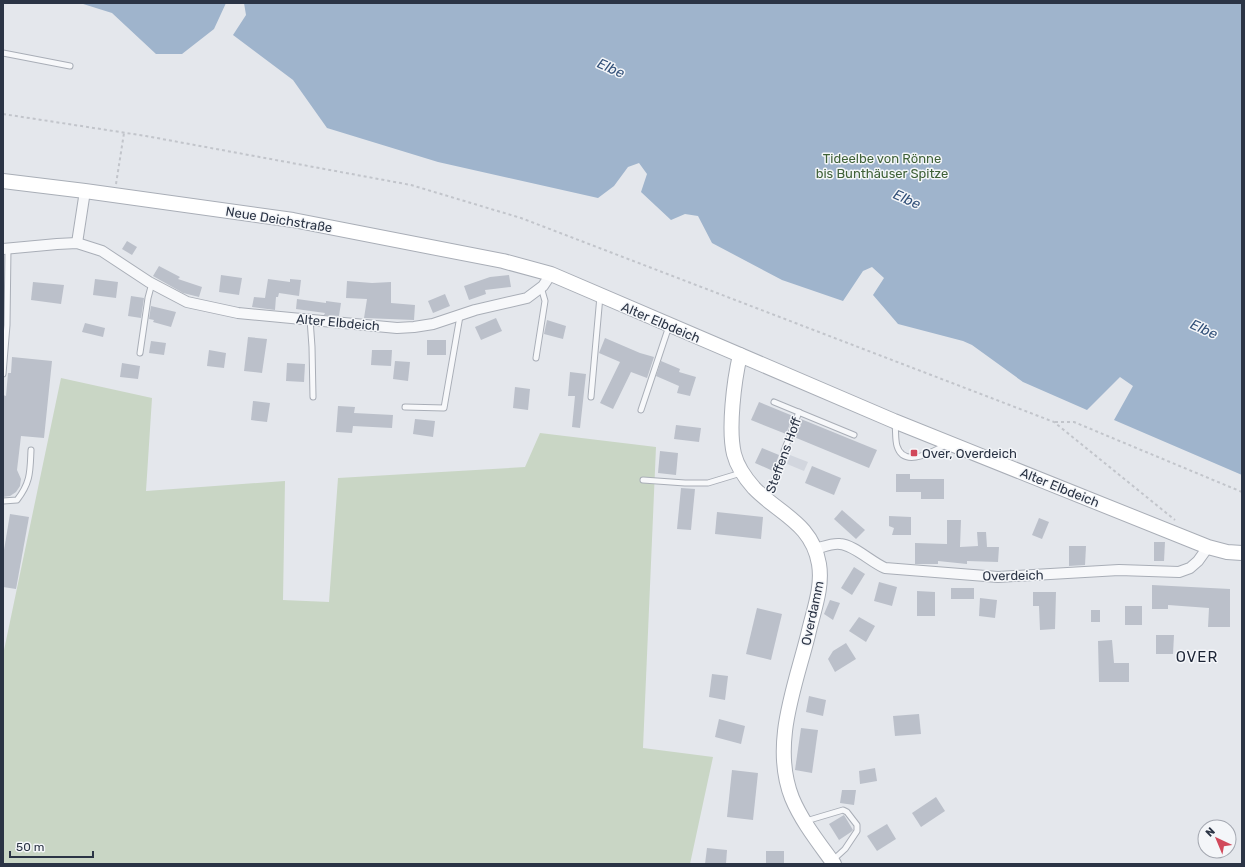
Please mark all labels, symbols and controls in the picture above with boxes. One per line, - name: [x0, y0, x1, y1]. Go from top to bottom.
- water label: Elbe: [595, 55, 627, 82]
- park label: Tideelbe von Rönne bis Bunthäuser Spitze: [816, 151, 948, 181]
- water label: Elbe: [891, 186, 923, 213]
- street label: Neue Deichstraße: [225, 204, 333, 235]
- street label: Alter Elbdeich: [619, 299, 702, 346]
- street label: Alter Elbdeich: [295, 311, 380, 334]
- water label: Elbe: [1188, 316, 1220, 343]
- street label: Steffens Hoff: [763, 415, 804, 495]
- place label: Over, Overdeich: [922, 446, 1017, 461]
- marker: Over, Overdeich: [909, 448, 919, 458]
- street label: Alter Elbdeich: [1018, 465, 1102, 510]
- street label: Overdeich: [982, 567, 1044, 584]
- street label: Overdamm: [798, 579, 827, 647]
- district label: OVER: [1176, 648, 1218, 666]
- north arrow: [1197, 819, 1237, 859]
- text: N: [1203, 825, 1218, 840]
- scale bar: [10, 833, 93, 859]
- text: 50 m: [16, 840, 44, 854]

